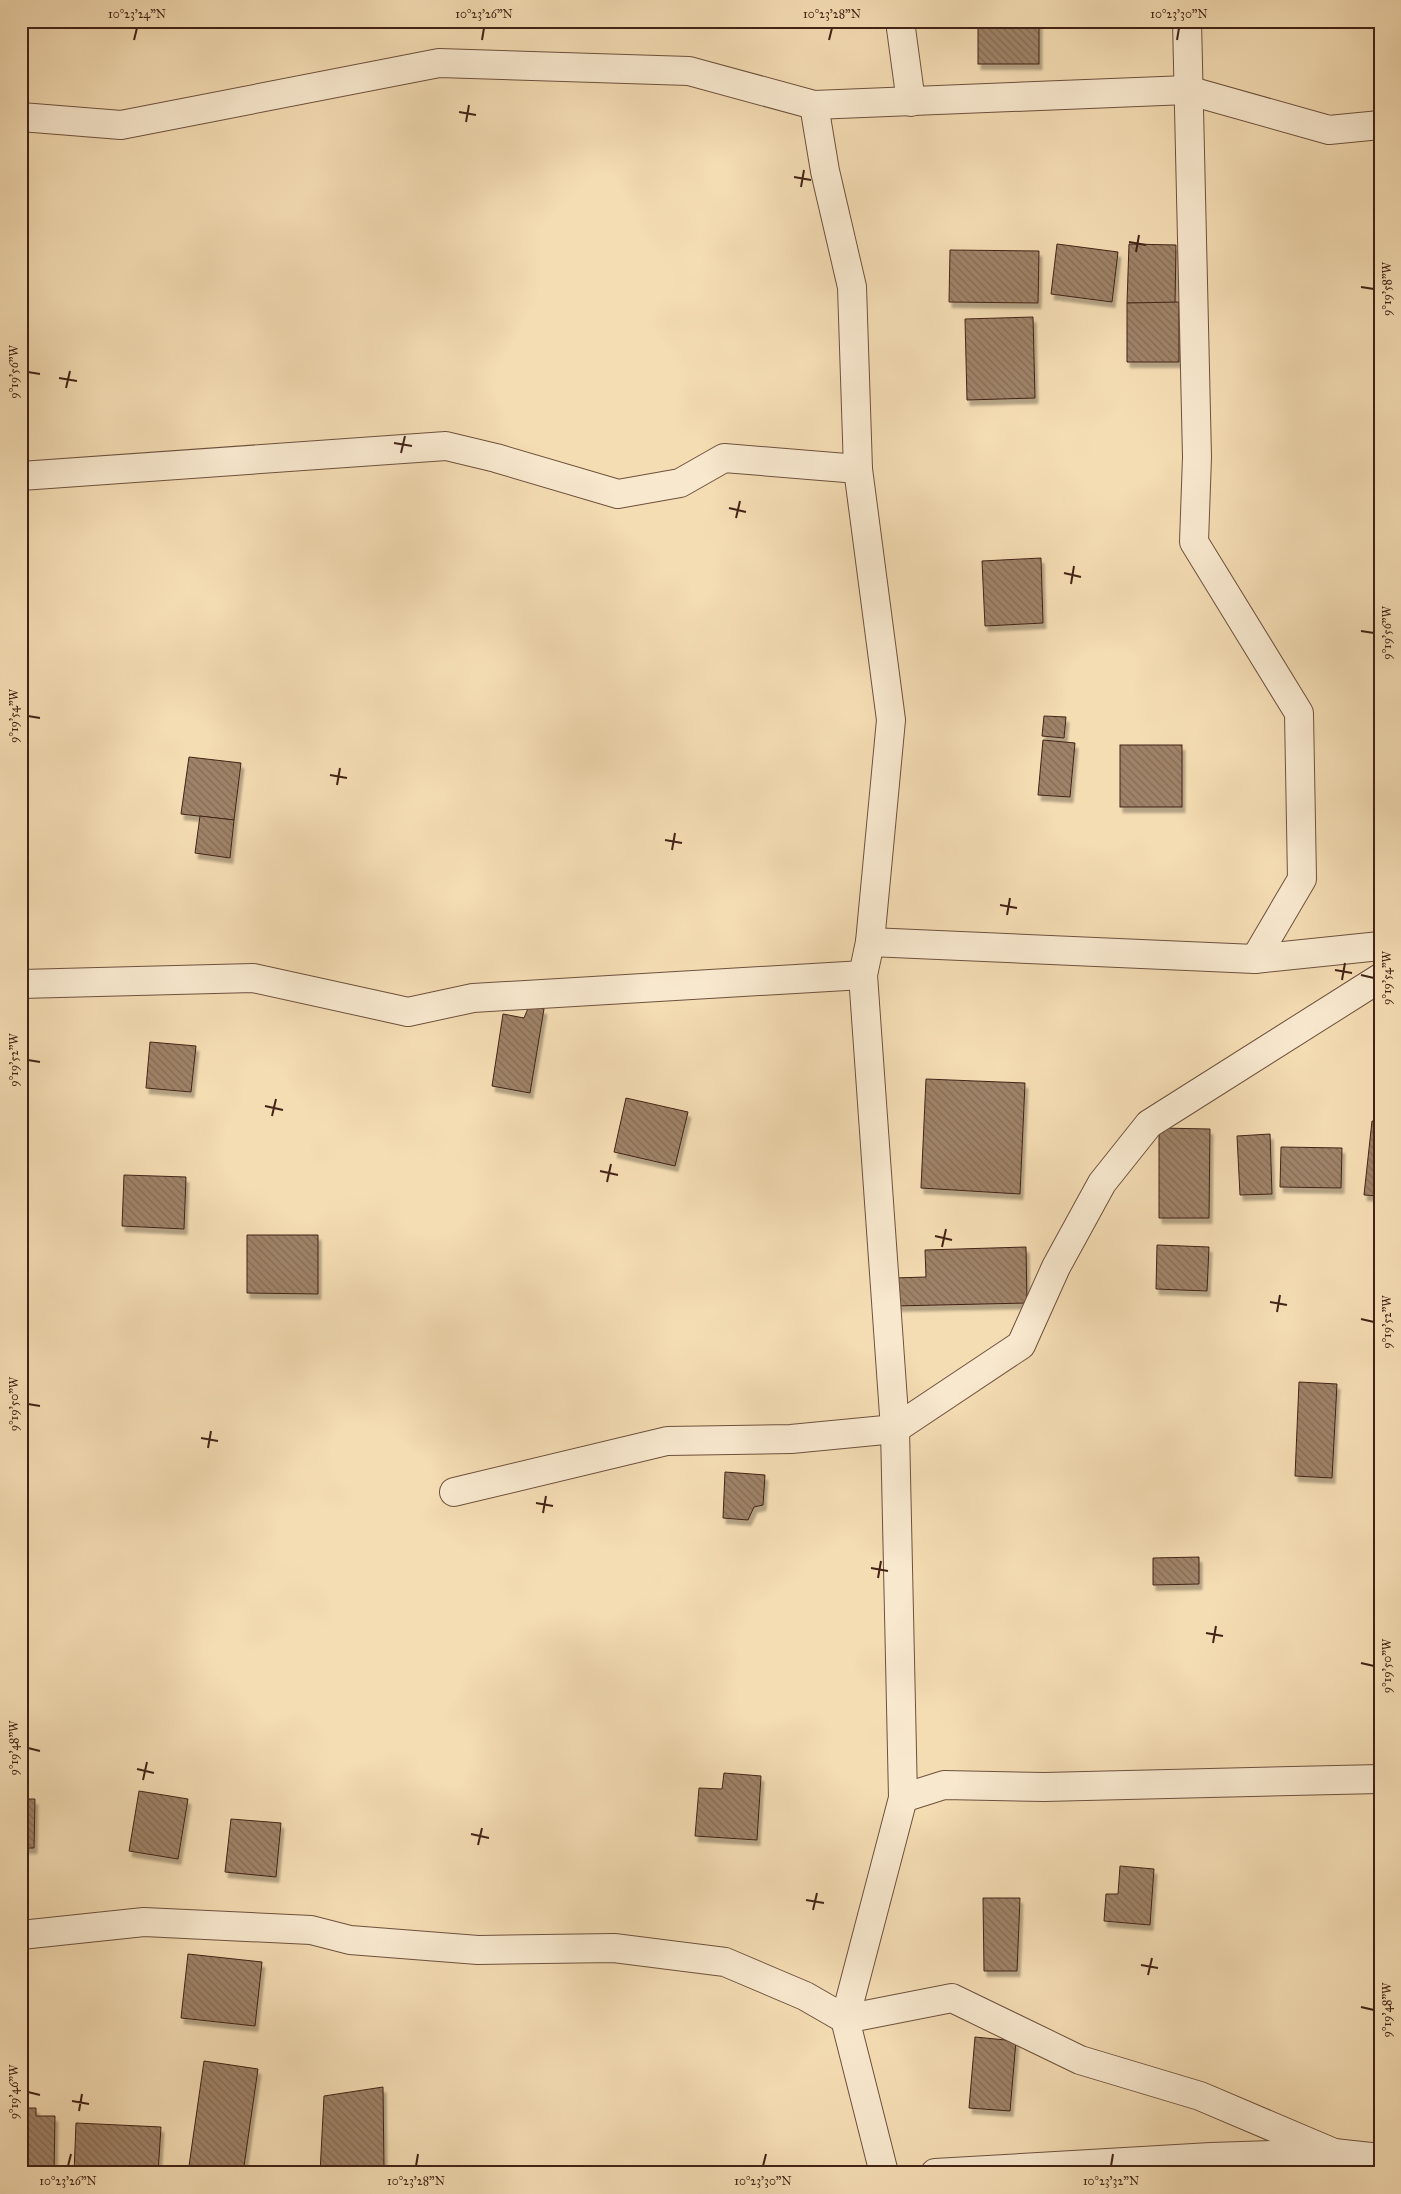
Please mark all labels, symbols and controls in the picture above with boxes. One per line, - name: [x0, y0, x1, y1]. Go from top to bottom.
- text: 10°23'24"N: [108, 7, 166, 21]
- text: 10°23'26"N: [455, 7, 513, 21]
- text: 10°23'28"N: [803, 7, 861, 21]
- text: 10°23'30"N: [1150, 7, 1208, 21]
- text: 9°19'58"W: [1380, 261, 1394, 316]
- text: 9°19'56"W: [7, 345, 21, 399]
- text: 9°19'56"W: [1380, 606, 1394, 660]
- text: 9°19'54"W: [7, 688, 21, 743]
- text: 9°19'54"W: [1380, 950, 1394, 1005]
- text: 9°19'52"W: [7, 1033, 21, 1087]
- text: 9°19'52"W: [1380, 1295, 1394, 1349]
- text: 9°19'50"W: [7, 1376, 21, 1431]
- text: 9°19'50"W: [1380, 1638, 1394, 1693]
- text: 9°19'48"W: [7, 1720, 21, 1775]
- text: 9°19'48"W: [1380, 1982, 1394, 2037]
- text: 9°19'46"W: [7, 2064, 21, 2119]
- text: 10°23'26"N: [39, 2174, 97, 2188]
- text: 10°23'28"N: [387, 2174, 445, 2188]
- text: 10°23'30"N: [734, 2174, 792, 2188]
- text: 10°23'32"N: [1083, 2174, 1139, 2188]

